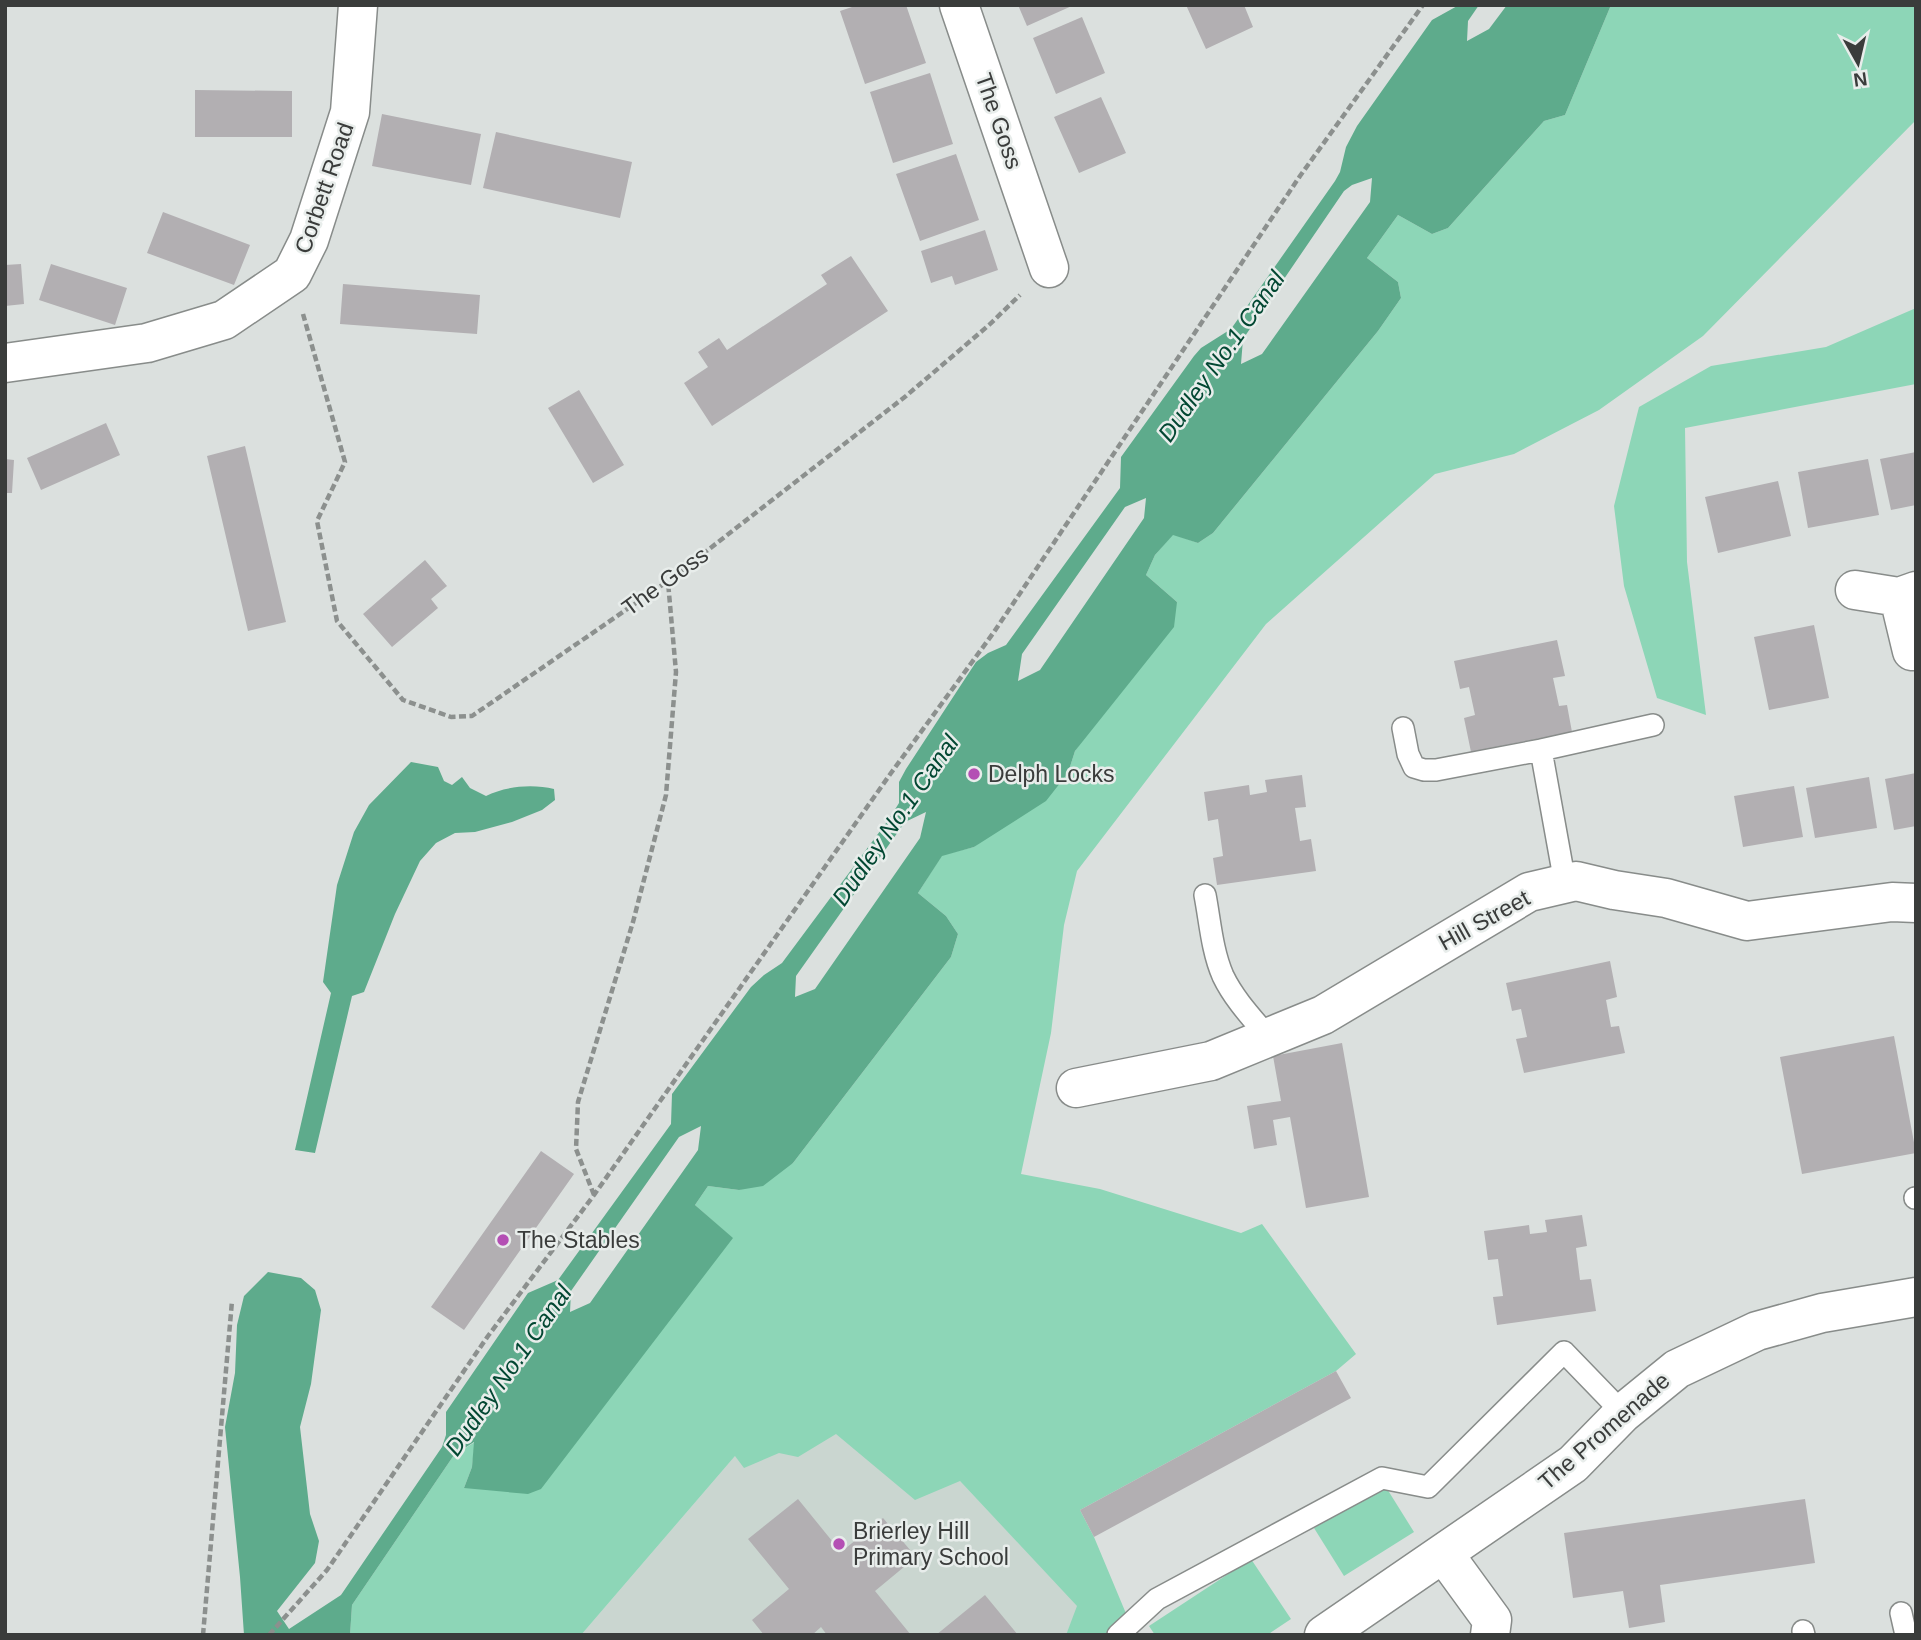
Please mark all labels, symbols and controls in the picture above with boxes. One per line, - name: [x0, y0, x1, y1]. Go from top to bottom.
- north arrow: [1823, 28, 1893, 98]
- text: N: [1852, 68, 1869, 91]
- street label: The Goss: [970, 70, 1028, 172]
- street label: Corbett Road: [289, 119, 359, 257]
- water label: Dudley No.1 Canal: [1152, 265, 1290, 446]
- street label: The Goss: [617, 541, 713, 621]
- water label: Dudley No.1 Canal: [826, 729, 964, 910]
- place label: Delph Locks: [988, 761, 1115, 787]
- marker: Delph Locks: [966, 766, 982, 782]
- street label: Hill Street: [1434, 884, 1534, 956]
- place label: The Stables: [517, 1227, 640, 1253]
- marker: The Stables: [495, 1232, 511, 1248]
- water label: Dudley No.1 Canal: [439, 1279, 577, 1460]
- street label: The Promenade: [1533, 1367, 1675, 1495]
- place label: Brierley Hill Primary School: [853, 1518, 1009, 1570]
- marker: Brierley Hill Primary School: [831, 1536, 847, 1552]

